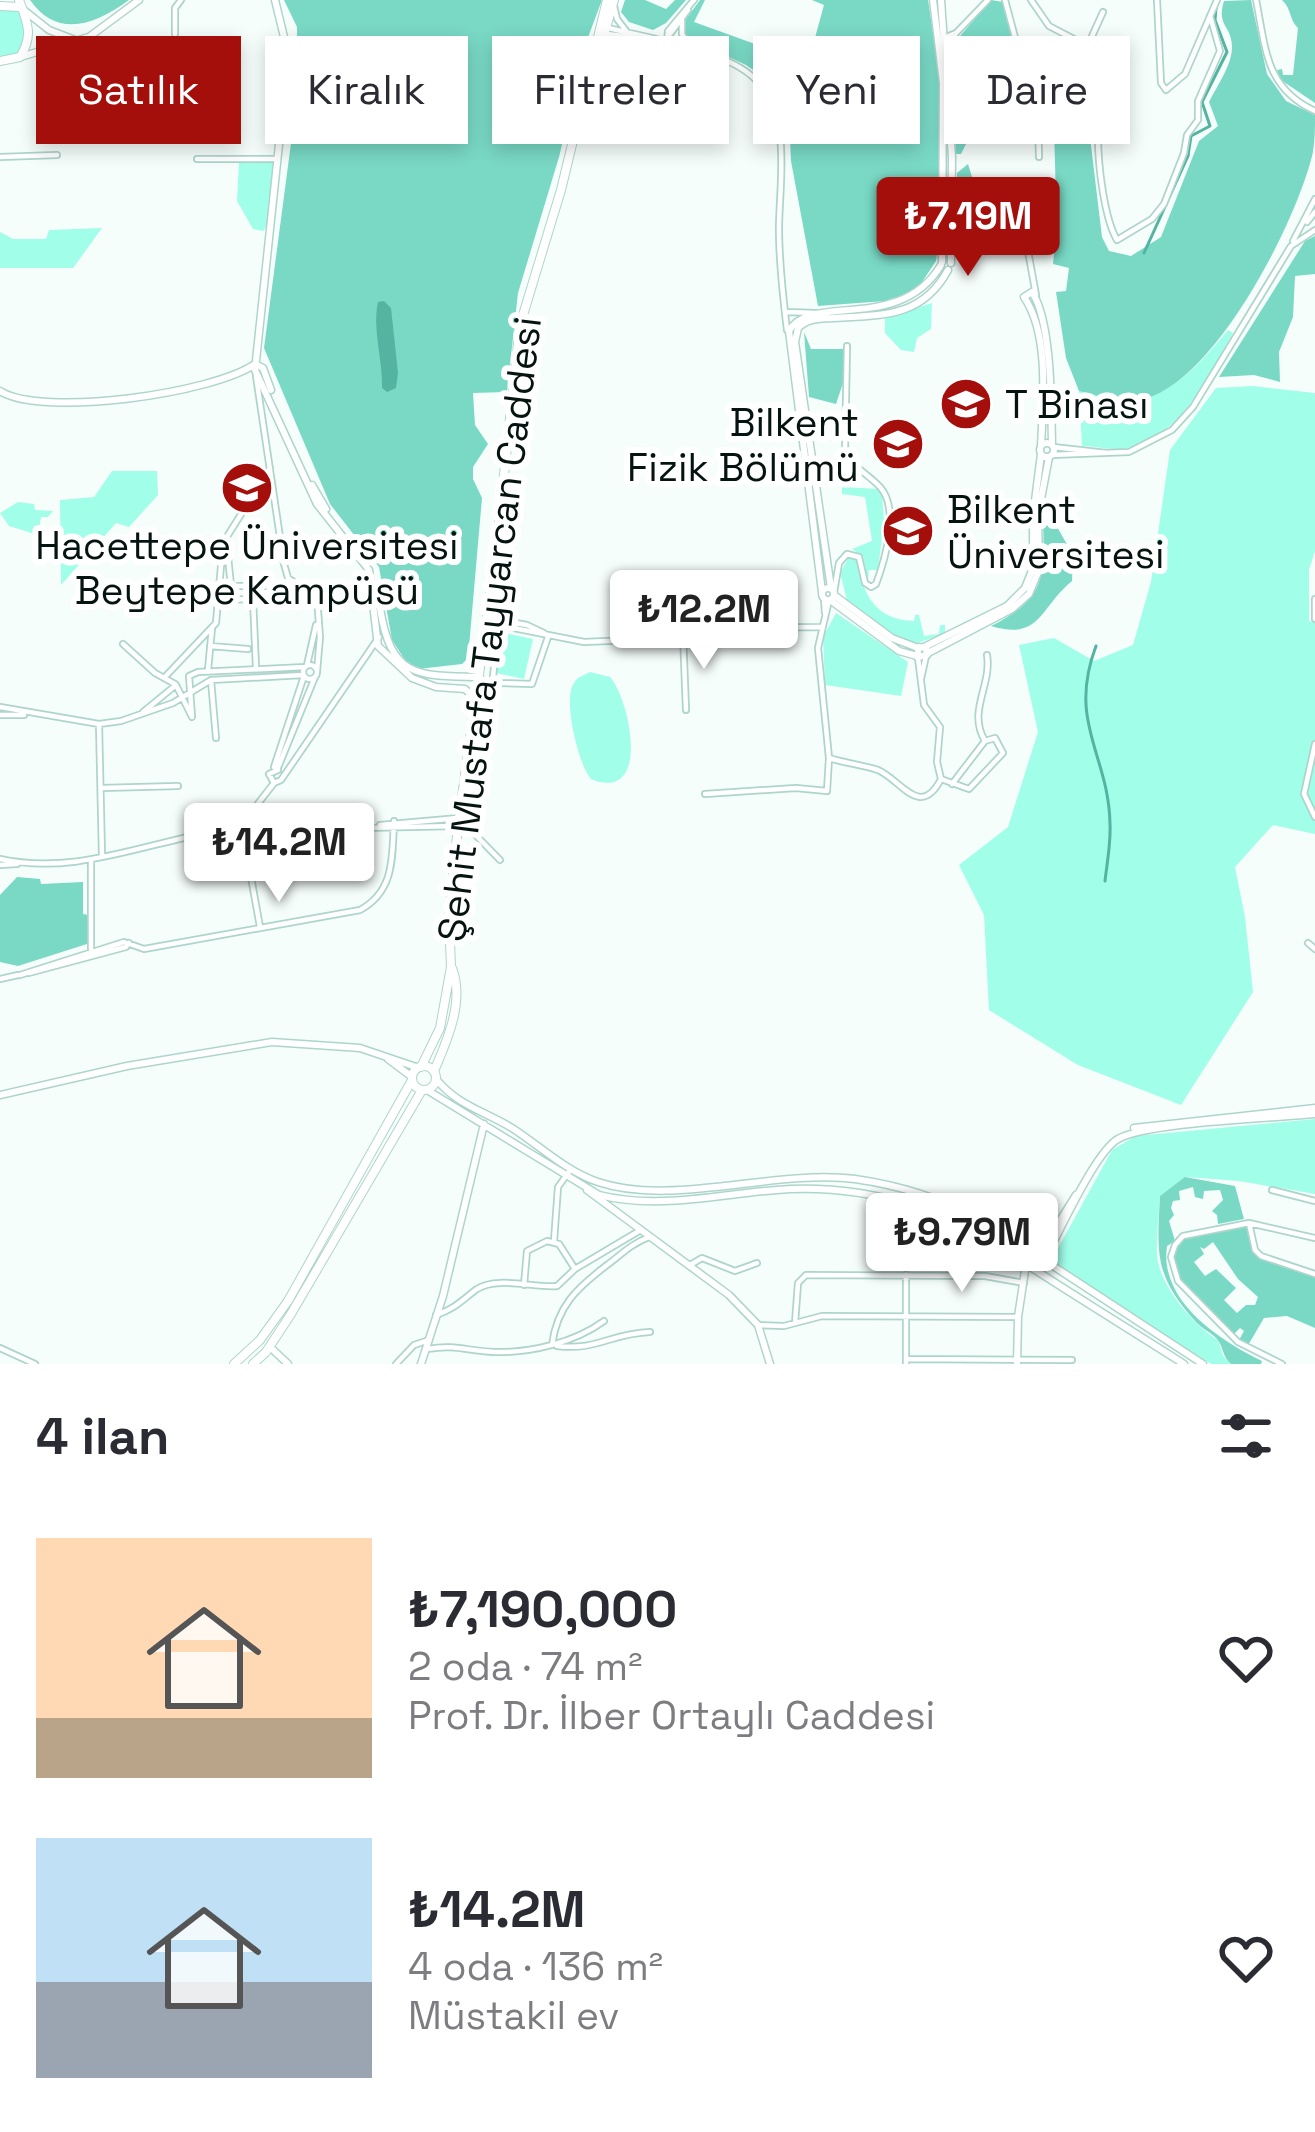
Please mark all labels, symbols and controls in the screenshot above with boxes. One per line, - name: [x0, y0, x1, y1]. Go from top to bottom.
- chip: Satılık: [36, 36, 241, 144]
- chip: Kiralık: [265, 36, 468, 144]
- chip: Filtreler: [492, 36, 729, 144]
- chip: Yeni: [753, 36, 920, 144]
- chip: Daire: [944, 36, 1130, 144]
- pin: ₺7.19M: [870, 177, 1066, 279]
- text: ₺7.19M: [904, 191, 1032, 240]
- street label: Şehit Mustafa Tayyarcan Caddesi: [427, 314, 552, 944]
- school or university icon: T Binası: [938, 376, 994, 432]
- place label: T Binası: [1005, 380, 1149, 429]
- place label: Bilkent Fizik Bölümü: [627, 398, 859, 492]
- school or university icon: Bilkent Fizik Bölümü: [870, 416, 926, 472]
- school or university icon: Hacettepe Üniversitesi Beytepe Kampüsü: [219, 460, 275, 516]
- place label: Bilkent Üniversitesi: [947, 485, 1165, 579]
- school or university icon: Bilkent Üniversitesi: [880, 503, 936, 559]
- place label: Hacettepe Üniversitesi Beytepe Kampüsü: [35, 521, 459, 615]
- pin: ₺12.2M: [606, 570, 802, 672]
- text: ₺12.2M: [637, 584, 771, 633]
- pin: ₺14.2M: [181, 803, 377, 905]
- text: ₺14.2M: [211, 817, 347, 866]
- pin: ₺9.79M: [864, 1193, 1060, 1295]
- text: ₺9.79M: [893, 1207, 1031, 1256]
- icon: filters: [1213, 1403, 1279, 1469]
- text: 4 ilan: [36, 1404, 169, 1469]
- text: ₺7,190,000: [408, 1577, 677, 1642]
- icon: home: [132, 1586, 276, 1730]
- icon: heart: [1213, 1625, 1279, 1691]
- text: 2 oda · 74 m²: [408, 1642, 642, 1691]
- text: Prof. Dr. İlber Ortaylı Caddesi: [408, 1691, 935, 1740]
- text: ₺14.2M: [408, 1877, 585, 1942]
- icon: home: [132, 1886, 276, 2030]
- icon: heart: [1213, 1925, 1279, 1991]
- text: 4 oda · 136 m²: [408, 1942, 663, 1991]
- text: Müstakil ev: [408, 1991, 619, 2040]

